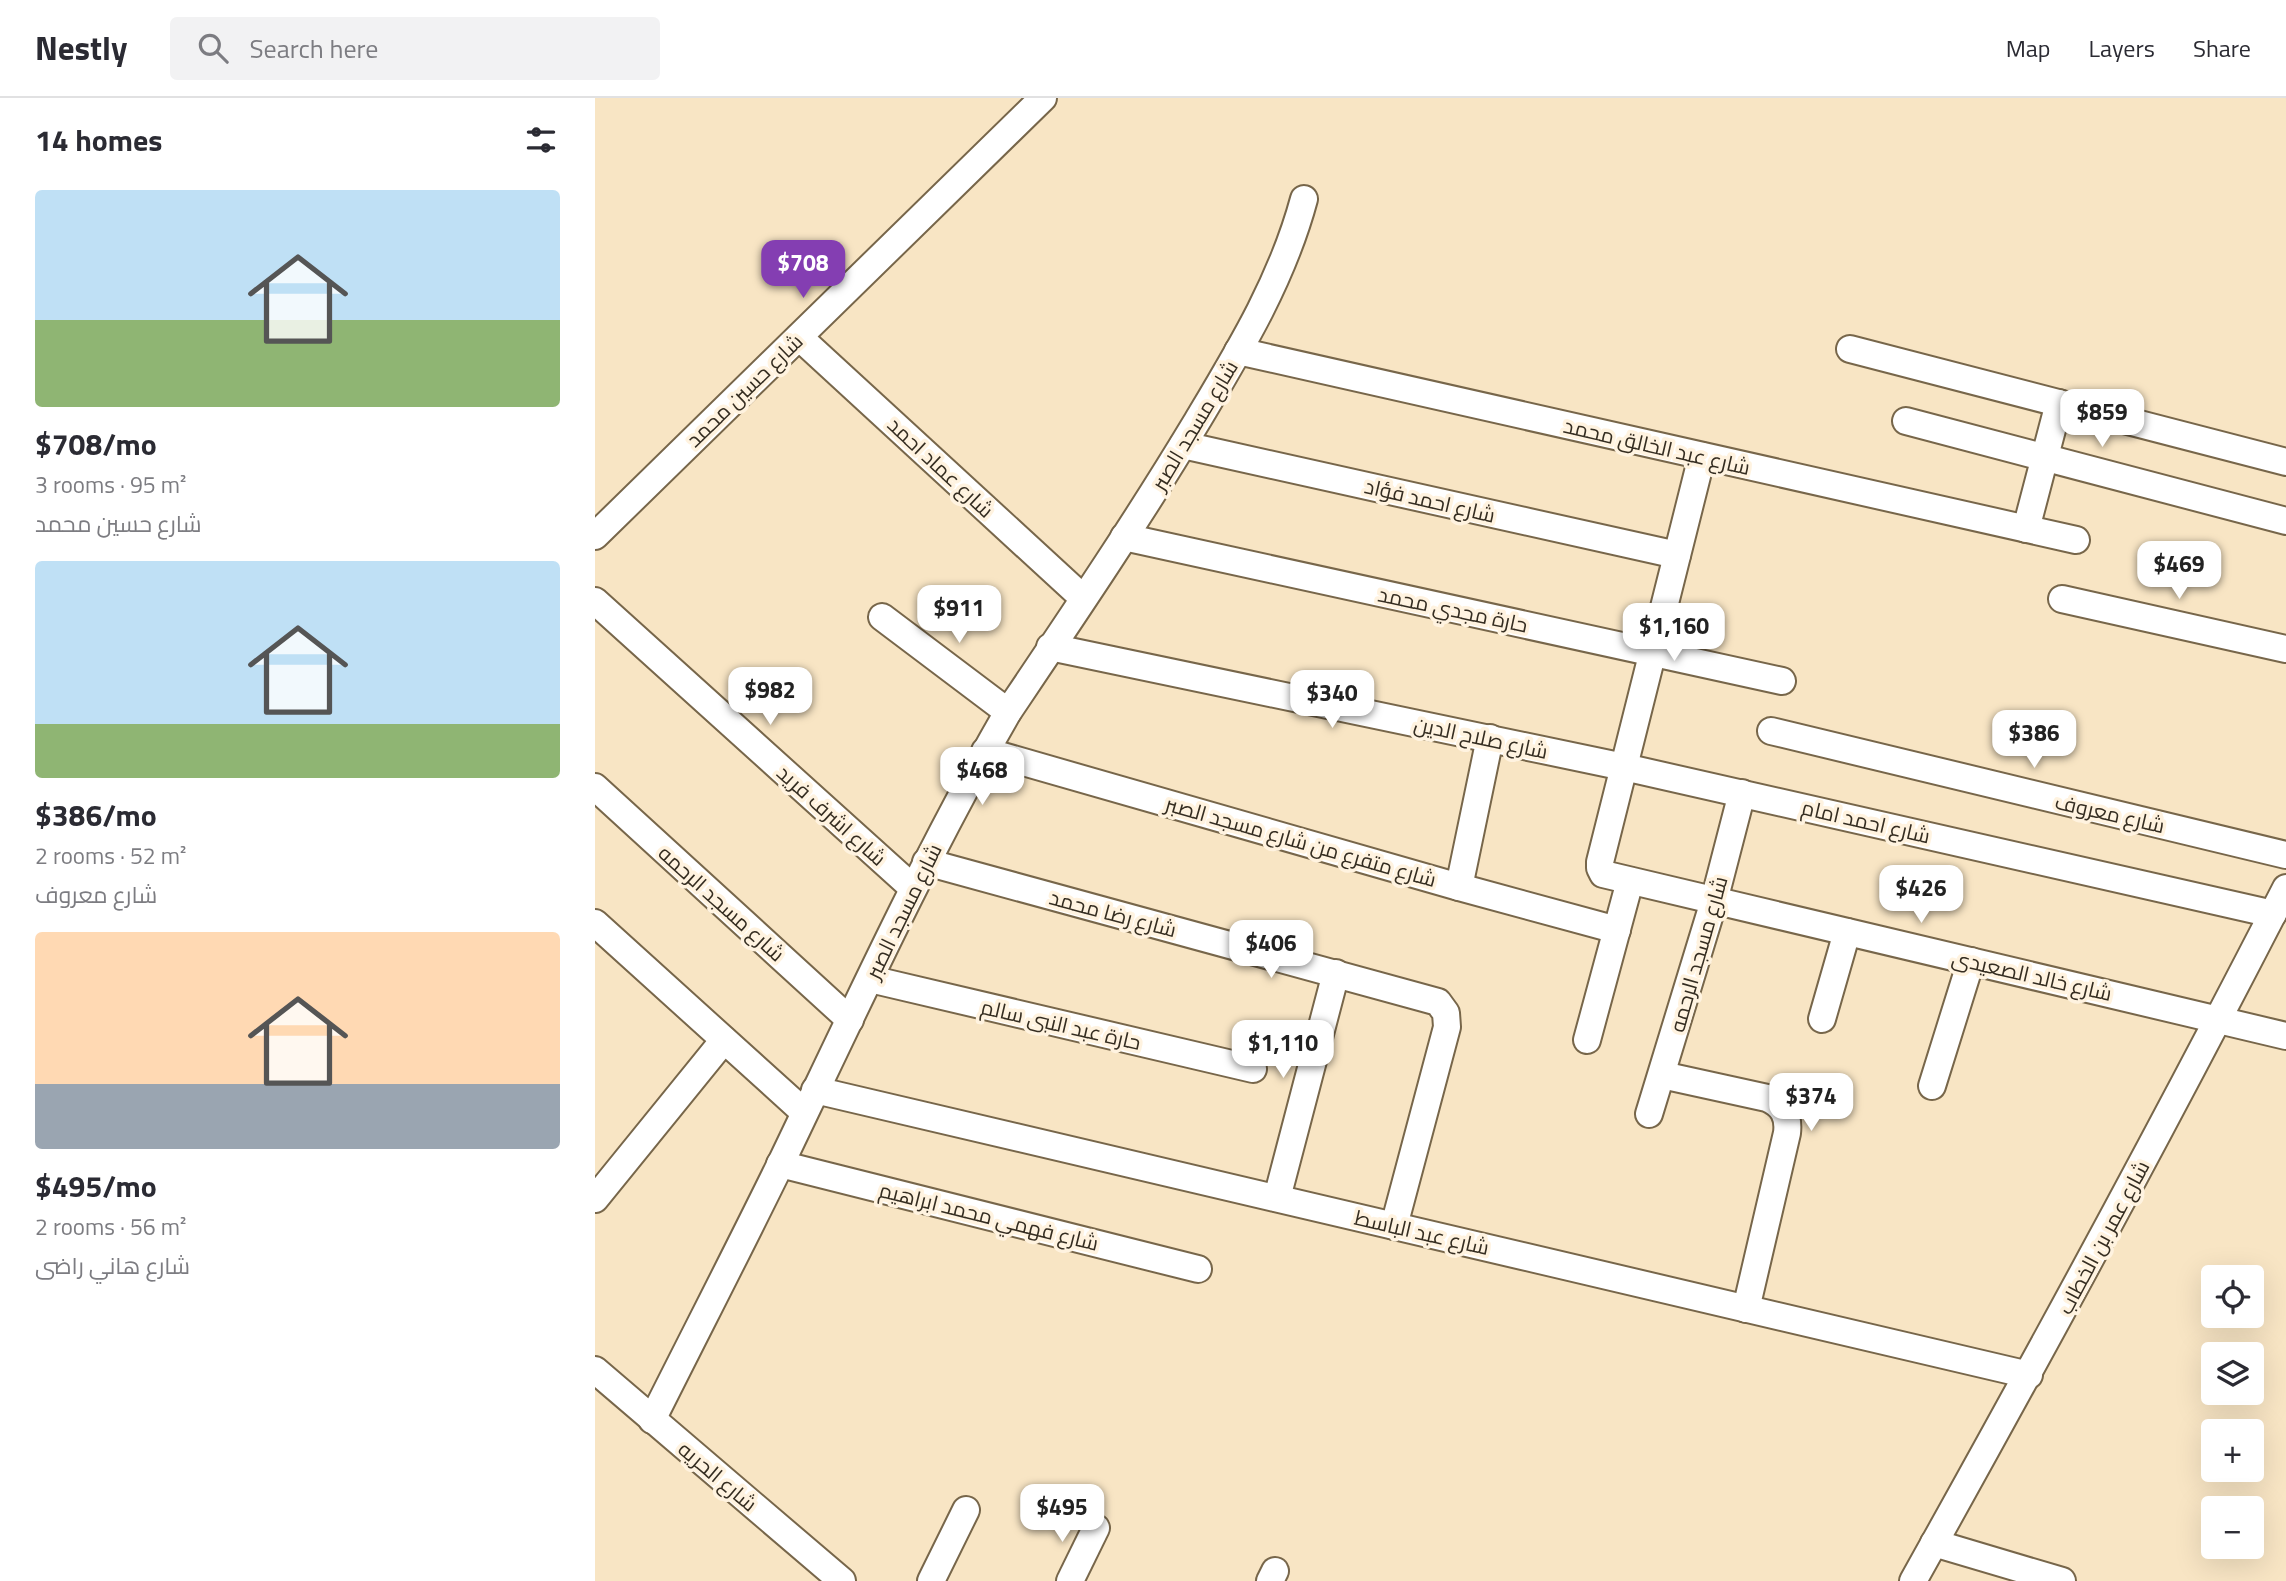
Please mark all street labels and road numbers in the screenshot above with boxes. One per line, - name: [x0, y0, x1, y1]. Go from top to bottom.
- street label: شارع حسين محمد: [678, 326, 810, 454]
- street label: شارع مسجد الصبر: [1142, 354, 1246, 497]
- street label: شارع عماد احمد: [881, 409, 1001, 525]
- street label: شارع عبد الخالق محمد: [1560, 409, 1754, 483]
- street label: شارع احمد فؤاد: [1361, 469, 1499, 531]
- street label: حارة مجدي محمد: [1375, 577, 1531, 641]
- street label: شارع صلاح الدين: [1411, 707, 1551, 767]
- street label: شارع اشرف فريد: [770, 757, 894, 873]
- street label: شارع معروف: [2052, 785, 2168, 841]
- street label: شارع متفرع من شارع مسجد الصبر: [1161, 787, 1440, 895]
- street label: شارع احمد امام: [1799, 791, 1933, 851]
- street label: شارع مسجد الرحمه: [651, 837, 793, 969]
- street label: شارع مسجد الصبر: [856, 838, 950, 985]
- street label: شارع مسجد الرحمه: [1660, 872, 1736, 1036]
- street label: شارع رضا محمد: [1046, 881, 1180, 945]
- street label: شارع خالد الصعيدى: [1949, 941, 2115, 1009]
- street label: حارة عبد النبى سالم: [978, 990, 1144, 1058]
- street label: شارع عمر بن الخطاب: [2049, 1154, 2157, 1320]
- street label: شارع فهمي محمد ابراهيم: [876, 1173, 1102, 1260]
- street label: شارع عبد الباسط: [1351, 1201, 1493, 1263]
- street label: شارع الحريه: [671, 1433, 765, 1519]

